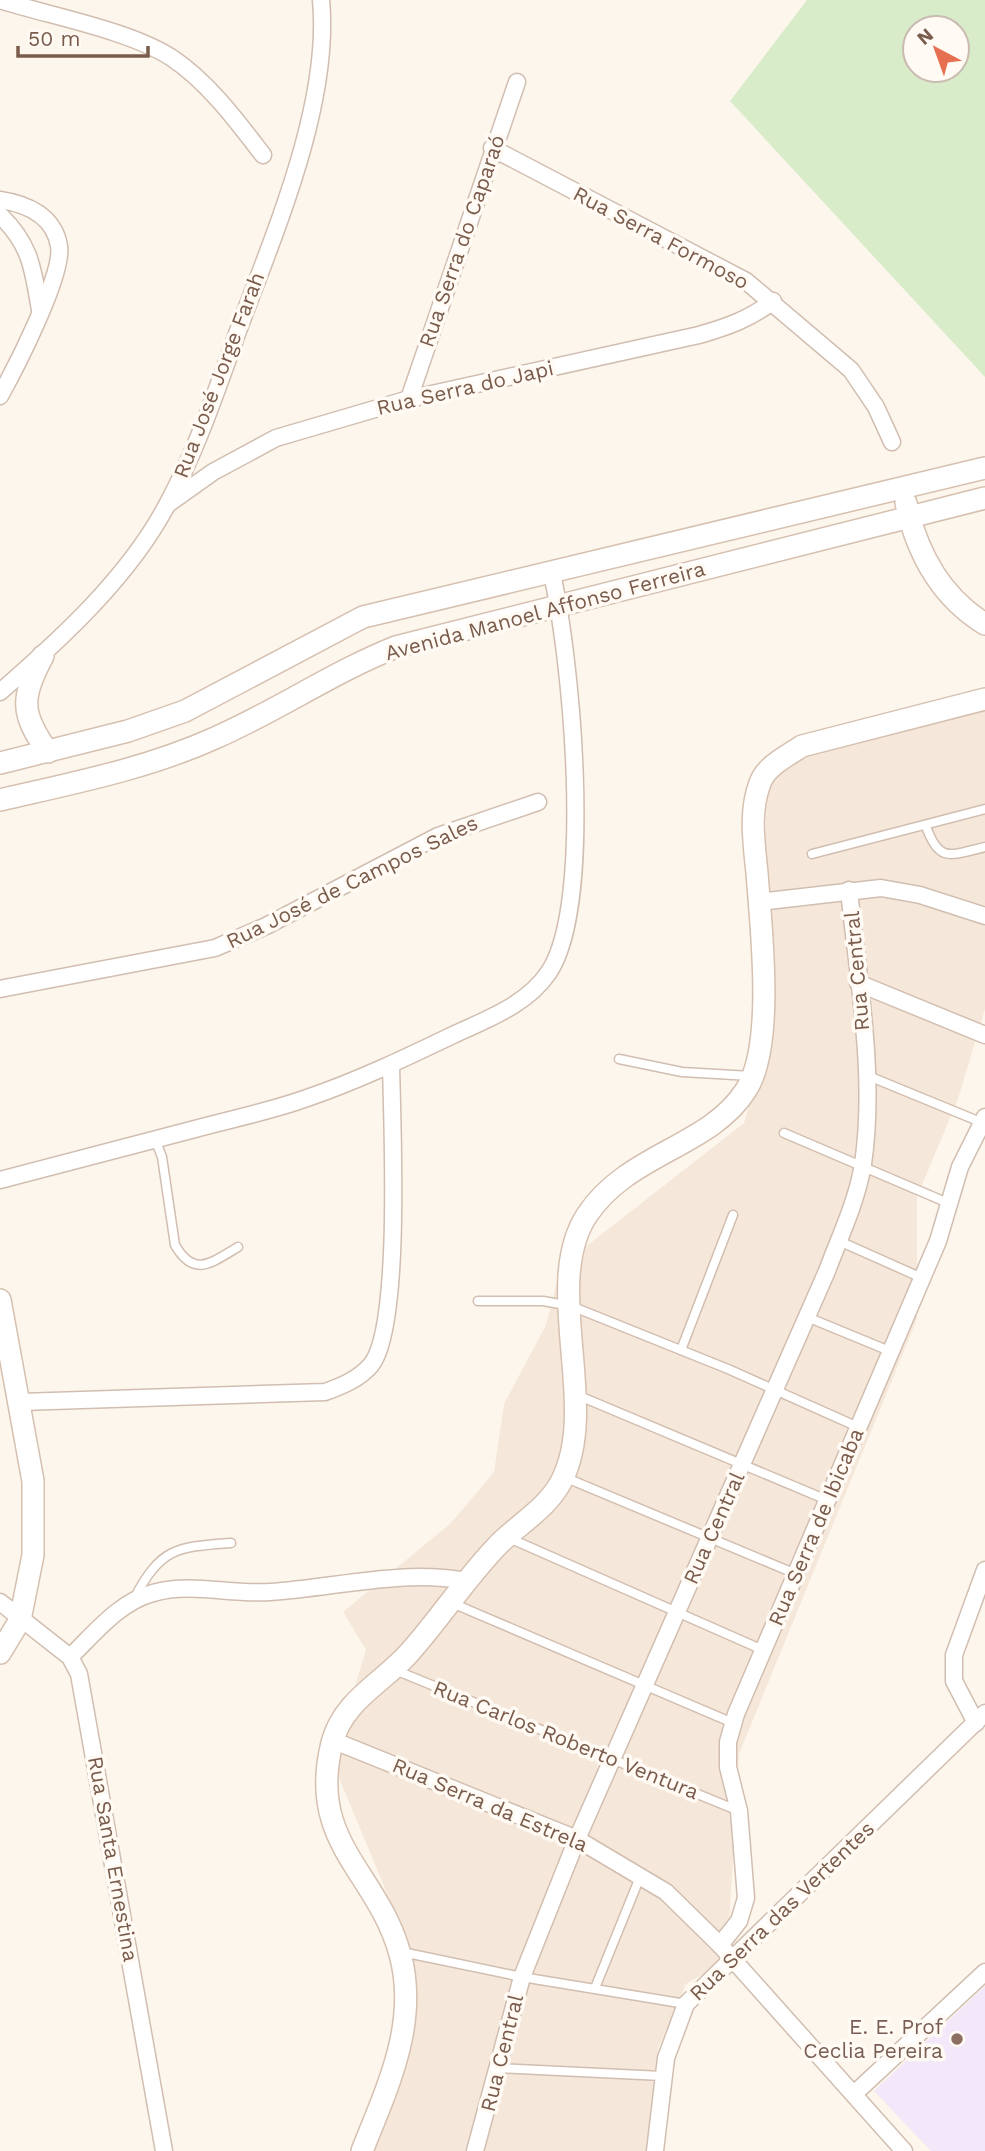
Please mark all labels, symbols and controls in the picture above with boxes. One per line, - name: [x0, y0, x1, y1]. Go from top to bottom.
- scale bar: [18, 14, 147, 58]
- north arrow: [901, 14, 971, 84]
- text: N: [912, 23, 938, 50]
- text: 50 m: [28, 26, 80, 51]
- street label: Rua Serra do Caparaó: [413, 131, 510, 350]
- street label: Rua Serra Formoso: [569, 181, 753, 294]
- street label: Rua José Jorge Farah: [168, 268, 269, 481]
- street label: Rua Serra do Japi: [374, 355, 556, 420]
- street label: Avenida Manoel Affonso Ferreira: [382, 556, 708, 665]
- street label: Rua José de Campos Sales: [222, 810, 482, 953]
- street label: Rua Central: [839, 910, 874, 1032]
- street label: Rua Serra de Ibicaba: [763, 1424, 869, 1629]
- street label: Rua Central: [678, 1467, 750, 1588]
- street label: Rua Carlos Roberto Ventura: [430, 1675, 703, 1804]
- street label: Rua Serra da Estrela: [389, 1752, 592, 1857]
- street label: Rua Santa Ernestina: [83, 1754, 144, 1964]
- street label: Rua Serra das Vertentes: [684, 1816, 879, 2006]
- street label: Rua Central: [475, 1991, 528, 2114]
- place label: E. E. Prof Ceclia Pereira: [803, 2014, 943, 2063]
- marker: E. E. Prof Ceclia Pereira: [949, 2031, 965, 2047]

